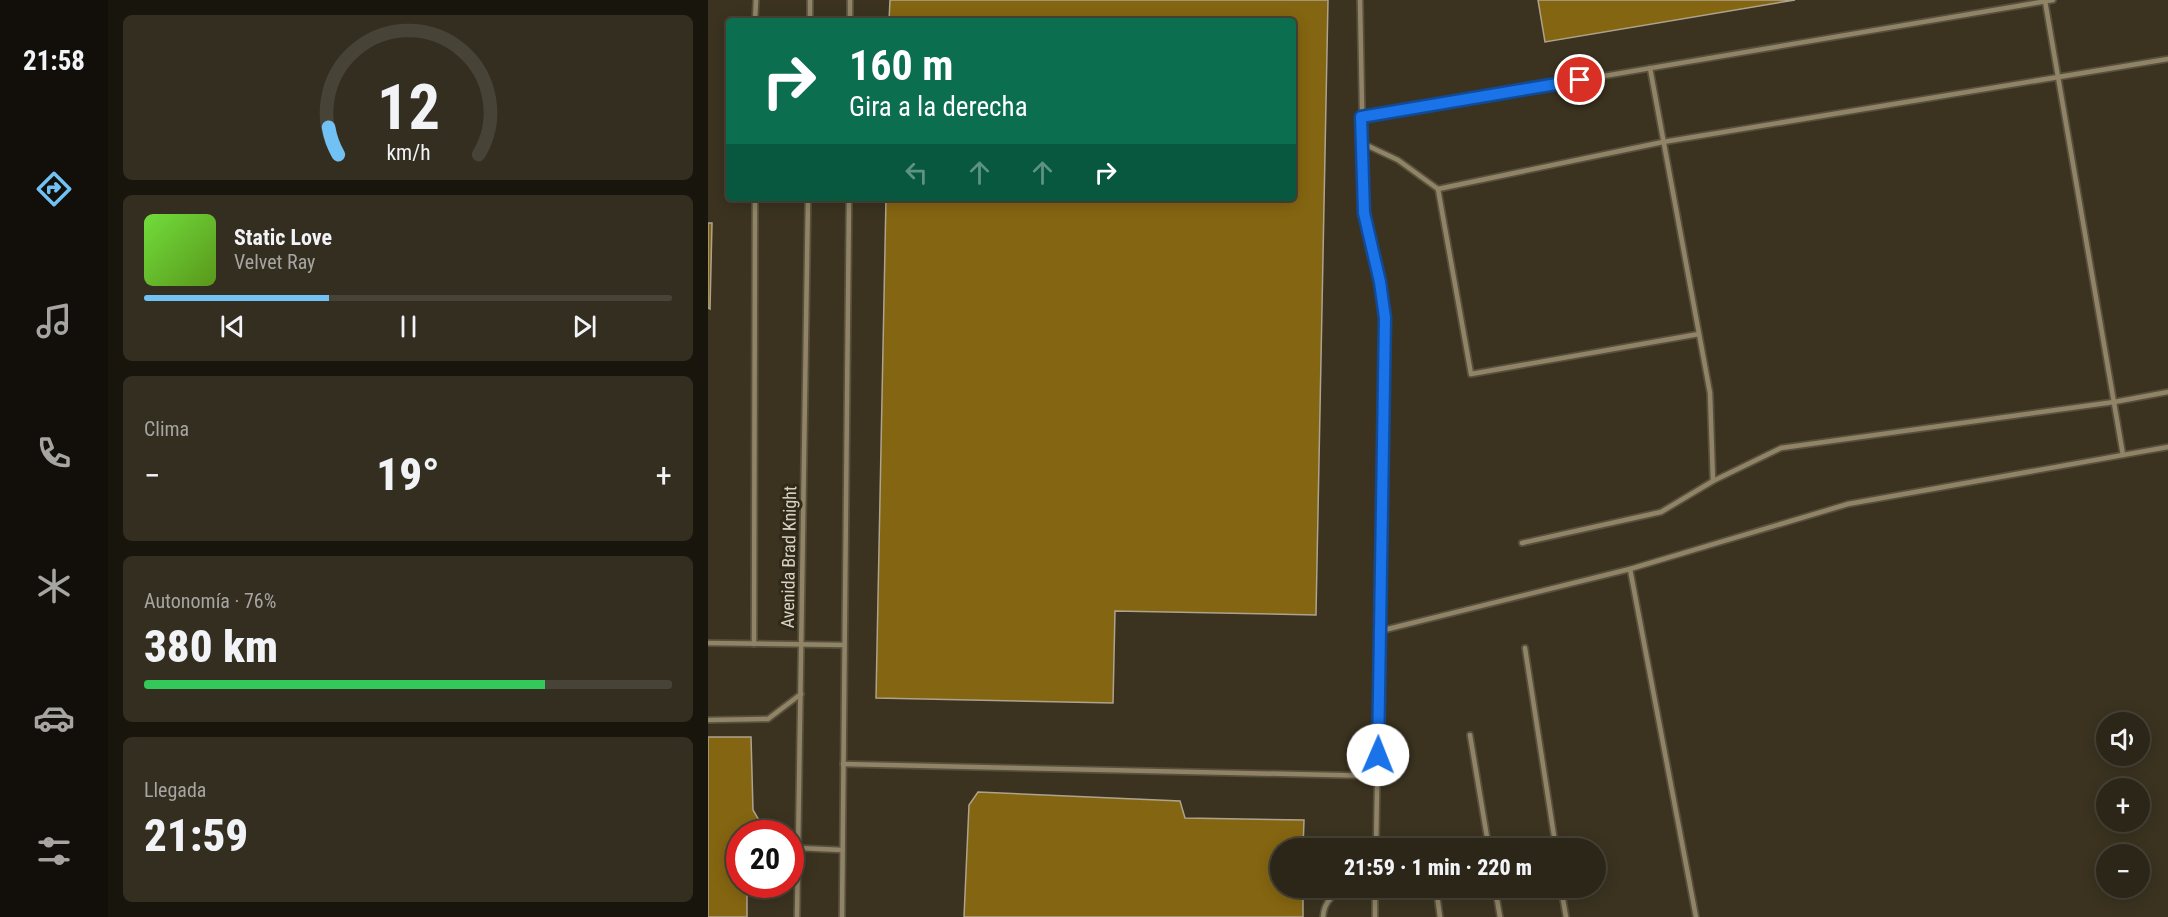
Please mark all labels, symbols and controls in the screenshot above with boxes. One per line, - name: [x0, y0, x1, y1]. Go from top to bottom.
- text: 160 m: [849, 41, 954, 90]
- icon: right: [750, 42, 828, 120]
- text: 21:58: [23, 45, 85, 77]
- pin: [1554, 54, 1605, 105]
- icon: arrive: [1563, 63, 1596, 96]
- text: 12: [376, 71, 440, 144]
- text: Gira a la derecha: [849, 91, 1028, 123]
- text: km/h: [386, 140, 430, 165]
- icon: left: [900, 156, 933, 189]
- icon: ahead: [963, 156, 996, 189]
- icon: ahead: [1026, 156, 1059, 189]
- icon: right: [1089, 156, 1122, 189]
- icon: directions: [33, 168, 75, 210]
- text: Static Love: [234, 225, 332, 250]
- text: Velvet Ray: [234, 250, 315, 274]
- icon: music: [33, 300, 75, 342]
- icon: previous: [216, 310, 249, 343]
- icon: pause: [392, 310, 425, 343]
- icon: next: [568, 310, 601, 343]
- text: Clima: [144, 417, 189, 441]
- icon: phone: [33, 432, 75, 474]
- text: 19°: [376, 448, 440, 501]
- text: −: [144, 456, 161, 495]
- text: +: [656, 456, 672, 495]
- street label: Avenida Brad Knight: [777, 486, 800, 628]
- icon: climate: [33, 565, 75, 607]
- text: Autonomía · 76%: [144, 589, 276, 613]
- text: 380 km: [144, 620, 278, 673]
- icon: car: [33, 697, 75, 739]
- map controls: [2096, 712, 2150, 898]
- button: sound: [2096, 712, 2150, 766]
- position arrow: [1346, 723, 1410, 787]
- text: Llegada: [144, 778, 206, 802]
- button: +: [2096, 778, 2150, 832]
- text: 21:59: [144, 809, 248, 862]
- speed limit sign: 20: [726, 820, 804, 898]
- icon: filters: [33, 830, 75, 872]
- button: −: [2096, 844, 2150, 898]
- text: 21:59 · 1 min · 220 m: [1344, 855, 1532, 880]

